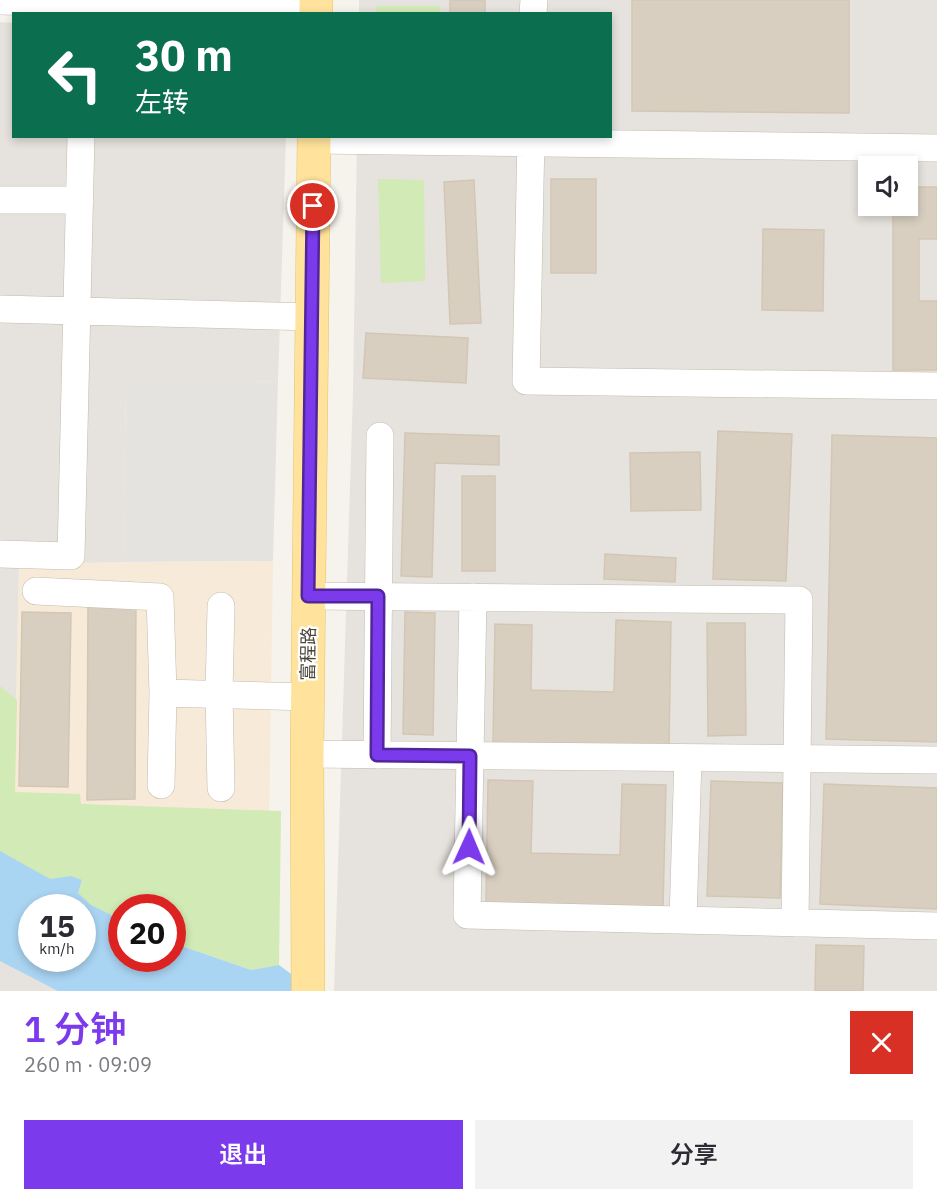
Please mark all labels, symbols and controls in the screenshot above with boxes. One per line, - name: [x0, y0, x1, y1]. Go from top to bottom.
- text: 30 m: [135, 28, 233, 83]
- icon: left: [36, 36, 114, 114]
- text: 左转: [135, 84, 189, 119]
- map controls: [858, 156, 918, 216]
- button: sound: [858, 156, 918, 216]
- pin: [287, 180, 338, 231]
- icon: arrive: [296, 189, 329, 222]
- street label: 富程路: [296, 627, 320, 681]
- position arrow: [437, 815, 501, 879]
- speed limit sign: 20: [108, 894, 186, 972]
- text: 15: [39, 906, 75, 945]
- text: km/h: [39, 939, 75, 958]
- text: 1 分钟: [24, 1005, 126, 1052]
- button: close: [850, 1011, 913, 1074]
- text: 260 m · 09:09: [24, 1051, 152, 1078]
- button: 退出: [24, 1120, 463, 1189]
- button: 分享: [475, 1120, 913, 1189]

